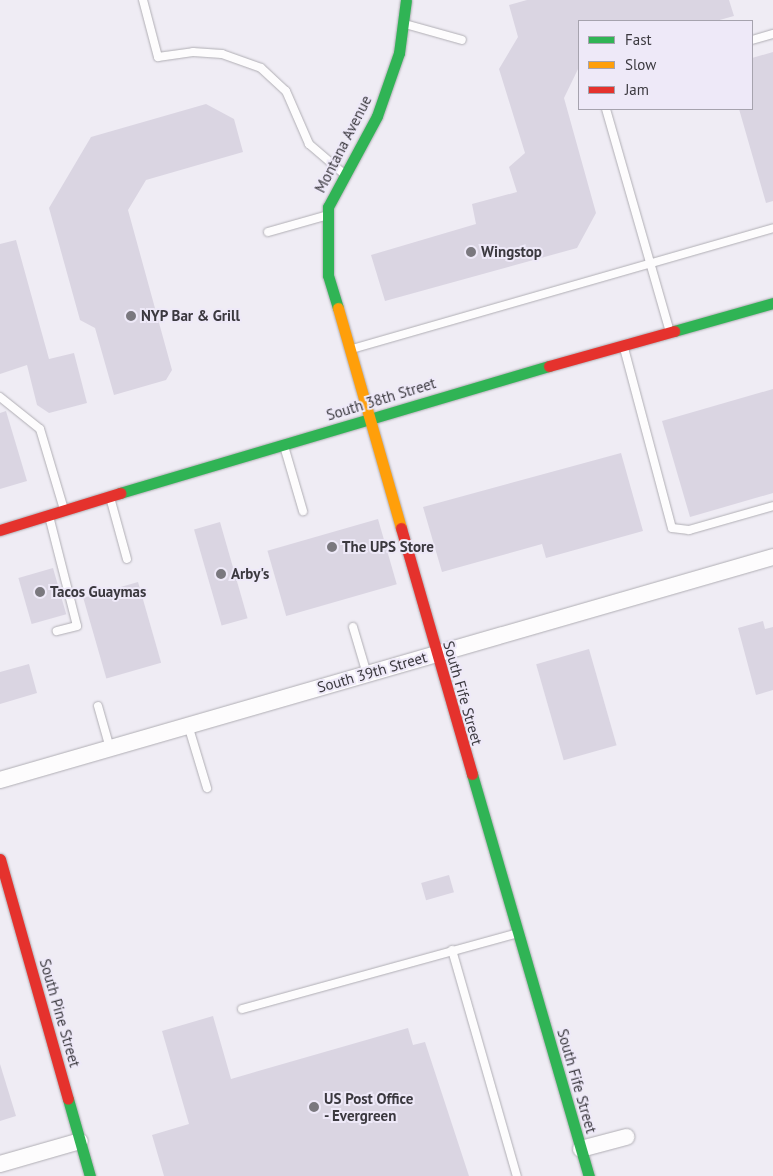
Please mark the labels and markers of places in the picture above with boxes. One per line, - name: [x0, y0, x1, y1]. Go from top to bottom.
- place label: Wingstop: [481, 243, 542, 261]
- marker: Wingstop: [465, 246, 477, 258]
- place label: NYP Bar & Grill: [141, 307, 241, 325]
- marker: NYP Bar & Grill: [125, 310, 137, 322]
- place label: The UPS Store: [342, 538, 434, 556]
- marker: The UPS Store: [326, 541, 338, 553]
- place label: Arby's: [231, 565, 269, 583]
- marker: Arby's: [215, 568, 227, 580]
- place label: Tacos Guaymas: [50, 583, 146, 601]
- marker: Tacos Guaymas: [34, 586, 46, 598]
- place label: US Post Office - Evergreen: [324, 1089, 414, 1124]
- marker: US Post Office - Evergreen: [308, 1101, 320, 1113]

